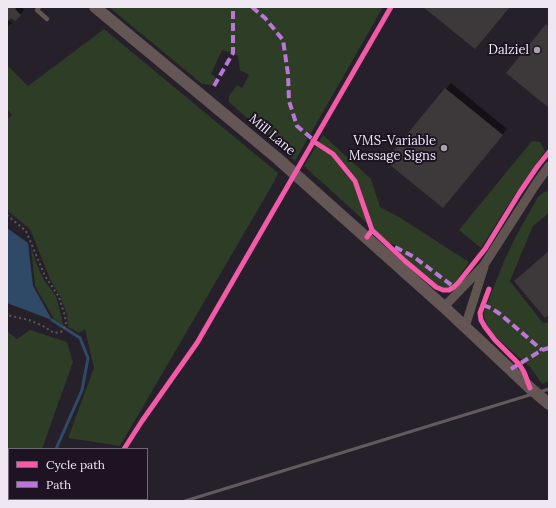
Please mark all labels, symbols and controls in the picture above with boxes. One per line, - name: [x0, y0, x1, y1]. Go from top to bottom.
- place label: Dalziel: [488, 42, 529, 58]
- marker: Dalziel: [532, 45, 542, 55]
- street label: Mill Lane: [246, 111, 298, 159]
- place label: VMS-Variable Message Signs: [349, 133, 436, 164]
- marker: VMS-Variable Message Signs: [439, 143, 449, 153]
- legend: [8, 448, 148, 500]
- text: Cycle path: [46, 457, 105, 472]
- text: Path: [46, 477, 71, 492]

